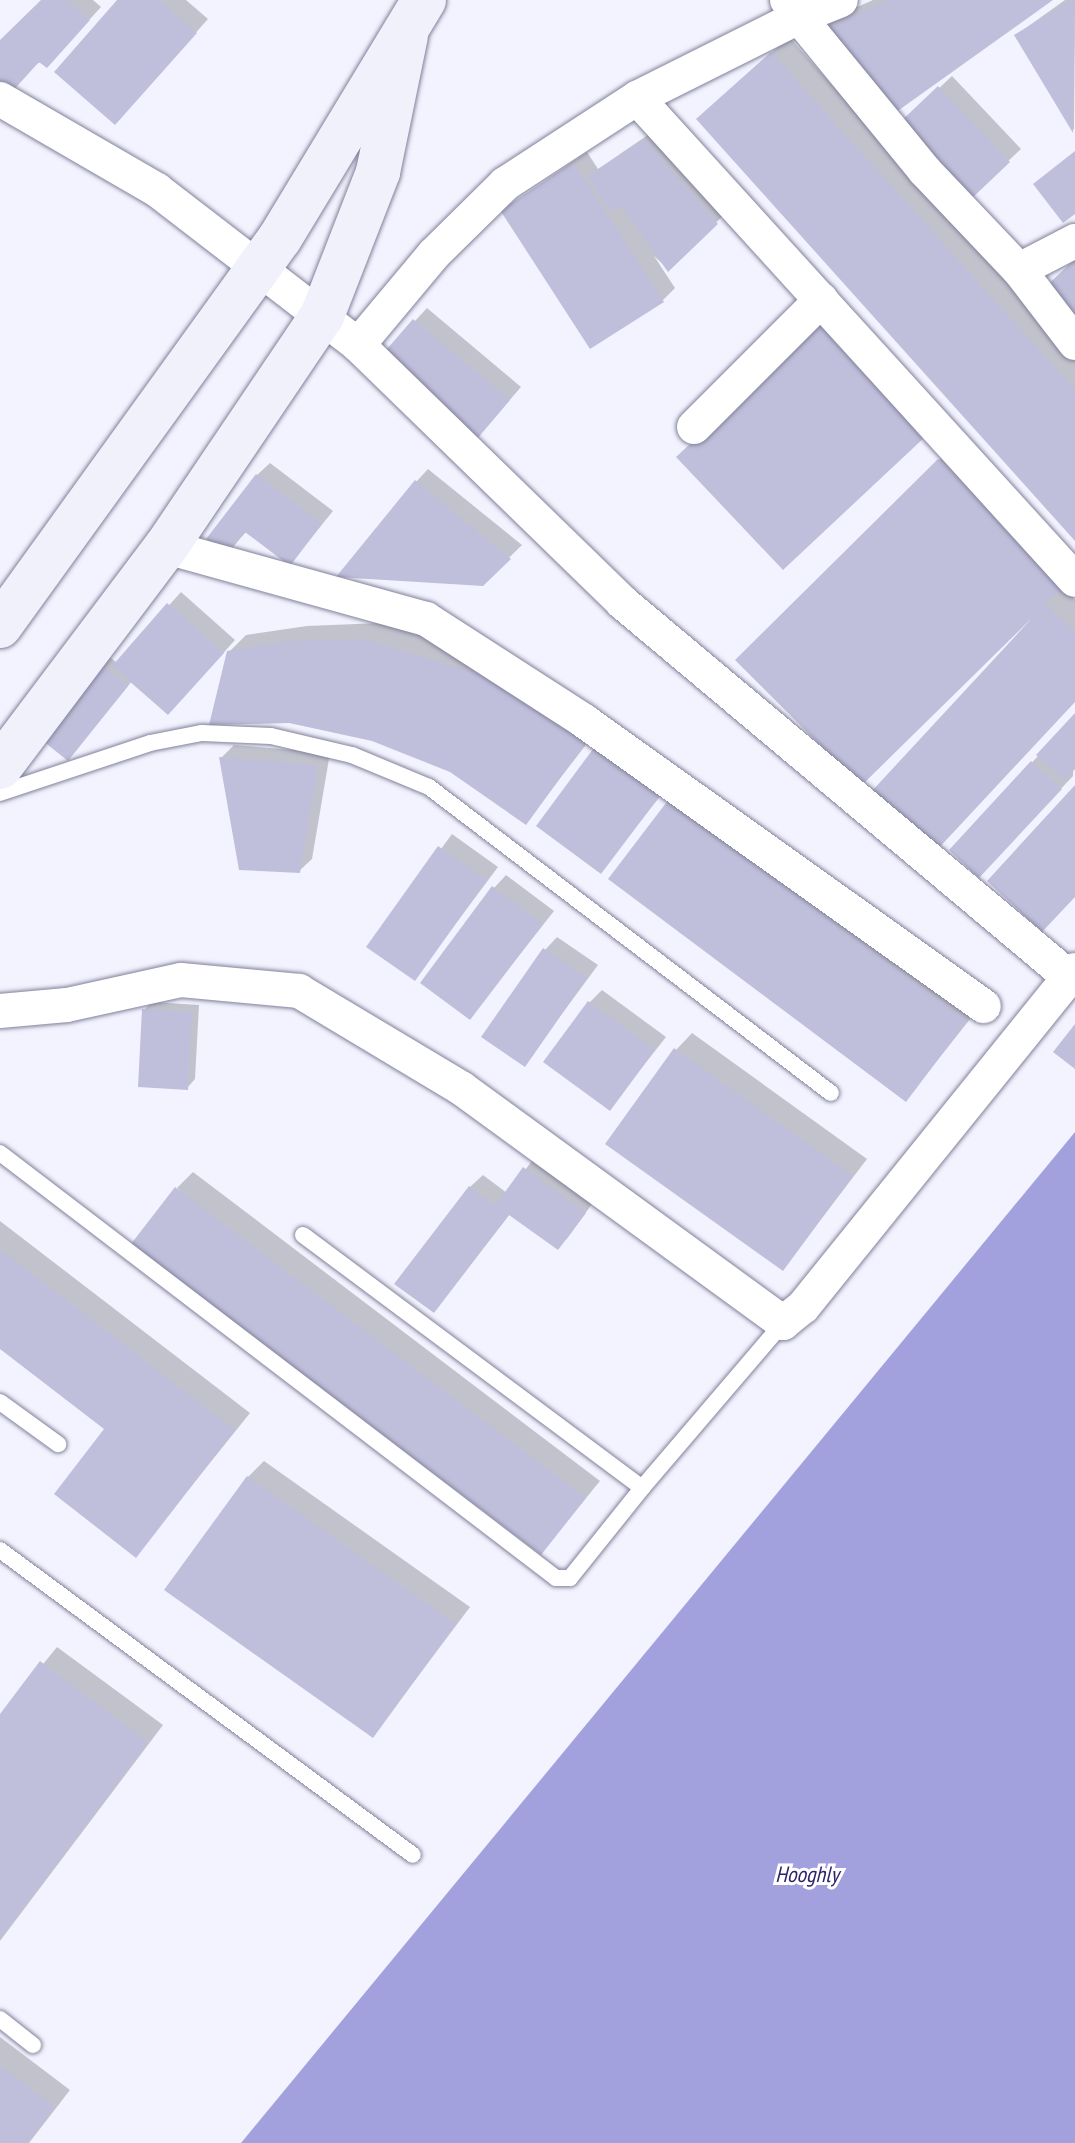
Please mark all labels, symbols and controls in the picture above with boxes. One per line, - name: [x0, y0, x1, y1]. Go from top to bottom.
- water label: Hooghly: [775, 1862, 839, 1888]

